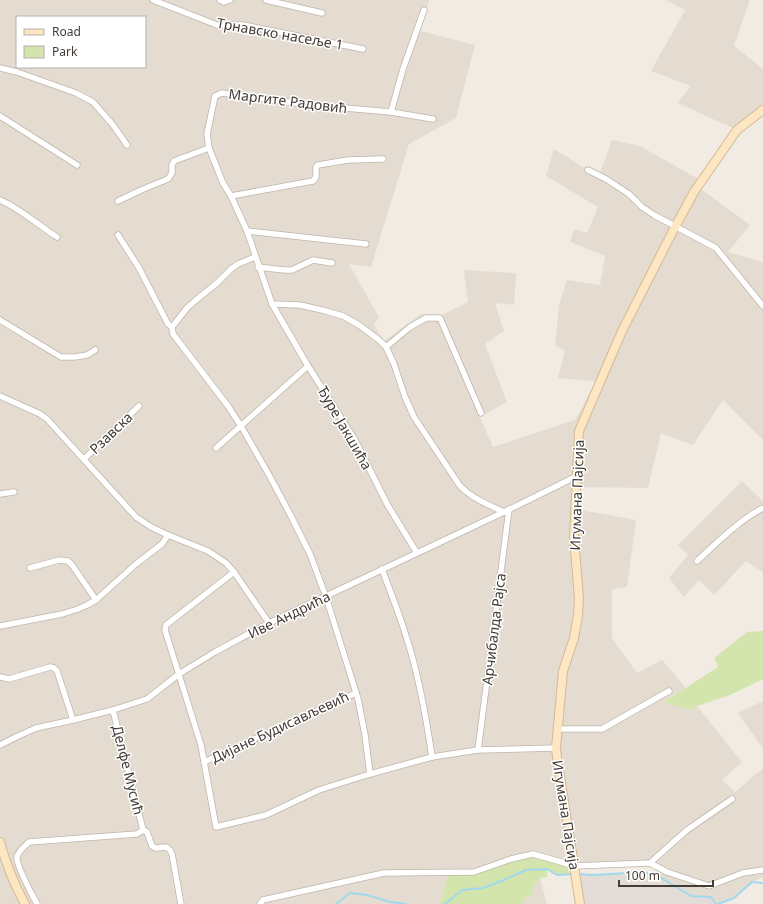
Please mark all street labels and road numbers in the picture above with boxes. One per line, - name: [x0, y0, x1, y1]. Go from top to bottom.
- street label: Трнавско насеље 1: [215, 13, 345, 54]
- street label: Маргите Радовић: [228, 84, 349, 117]
- street label: Ђуре Јакшића: [314, 383, 377, 473]
- street label: Рзавска: [85, 407, 136, 458]
- street label: Игумана Пајсија: [565, 439, 588, 551]
- street label: Арчибалда Рајса: [477, 572, 510, 686]
- street label: Иве Андрића: [244, 586, 333, 643]
- street label: Дијане Будисављевић: [208, 686, 352, 767]
- street label: Делфе Мусић: [108, 723, 149, 817]
- street label: Игумана Пајсија: [548, 759, 585, 871]

